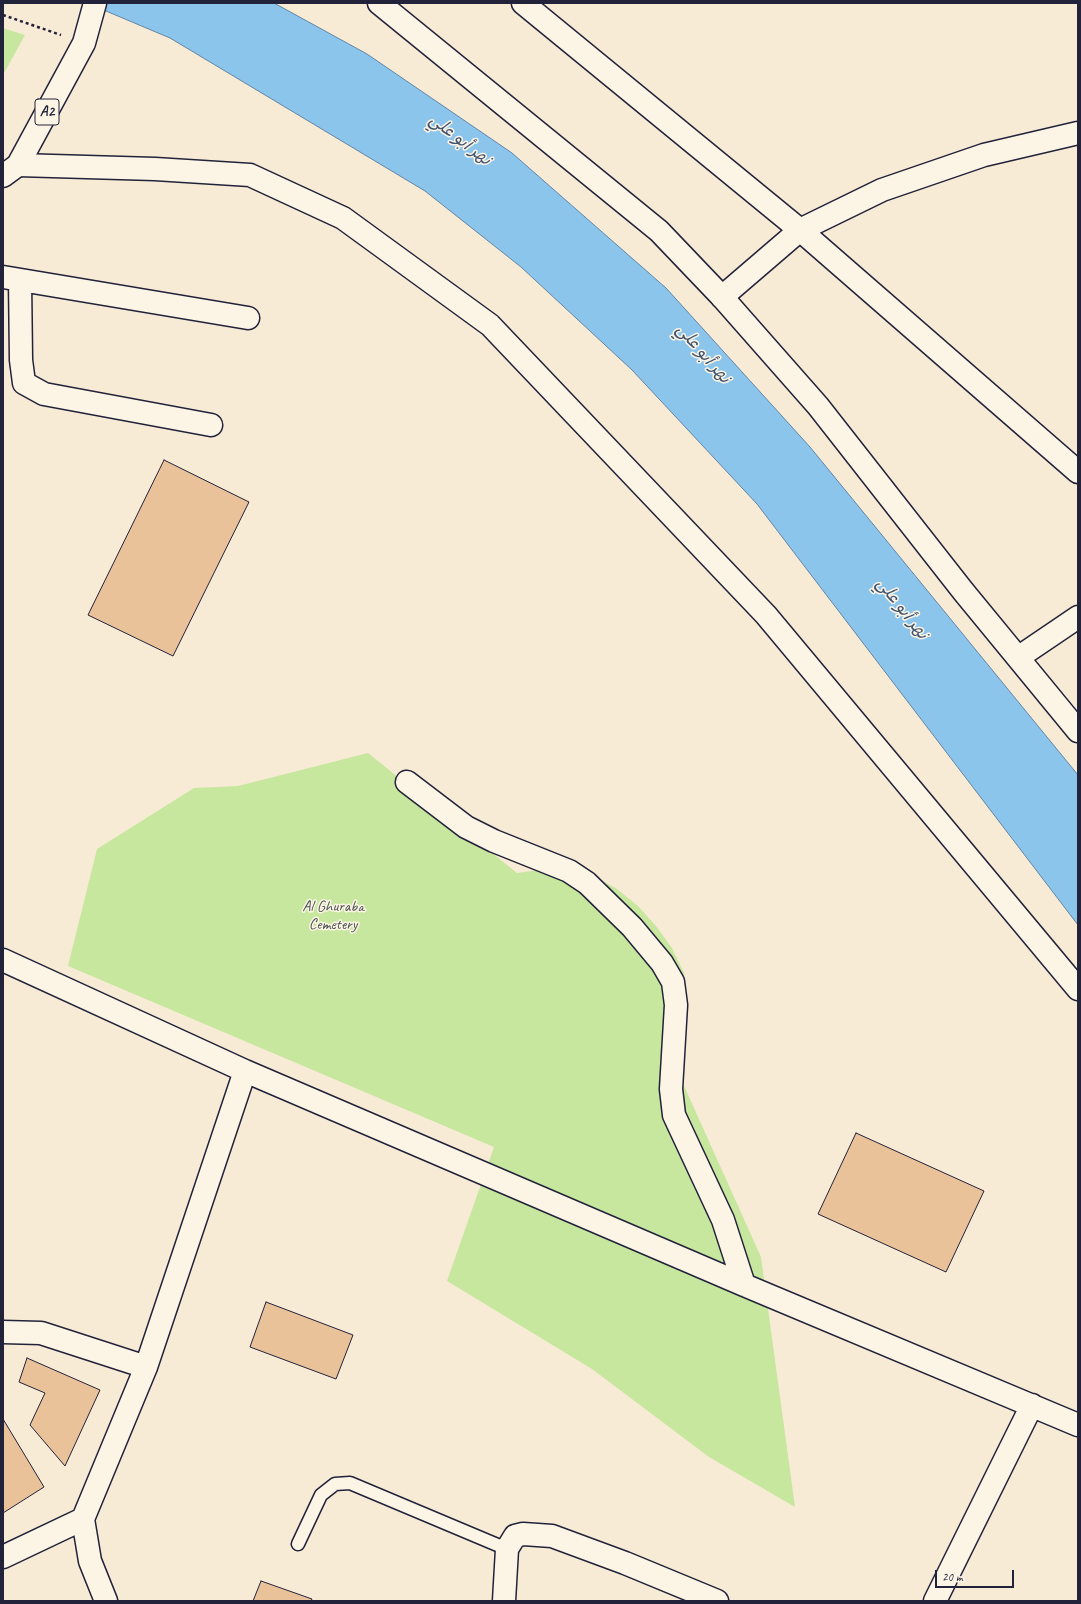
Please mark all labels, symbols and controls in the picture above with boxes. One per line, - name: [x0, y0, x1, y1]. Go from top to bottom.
- road number: A2: [35, 99, 59, 125]
- water label: نهر أبو علي: [425, 110, 495, 170]
- water label: نهر أبو علي: [672, 320, 734, 388]
- water label: نهر أبو علي: [872, 574, 932, 644]
- park label: Al Ghuraba Cemetery: [302, 897, 364, 935]
- scale bar: [937, 1562, 1016, 1588]
- text: 20 m: [942, 1569, 962, 1585]

